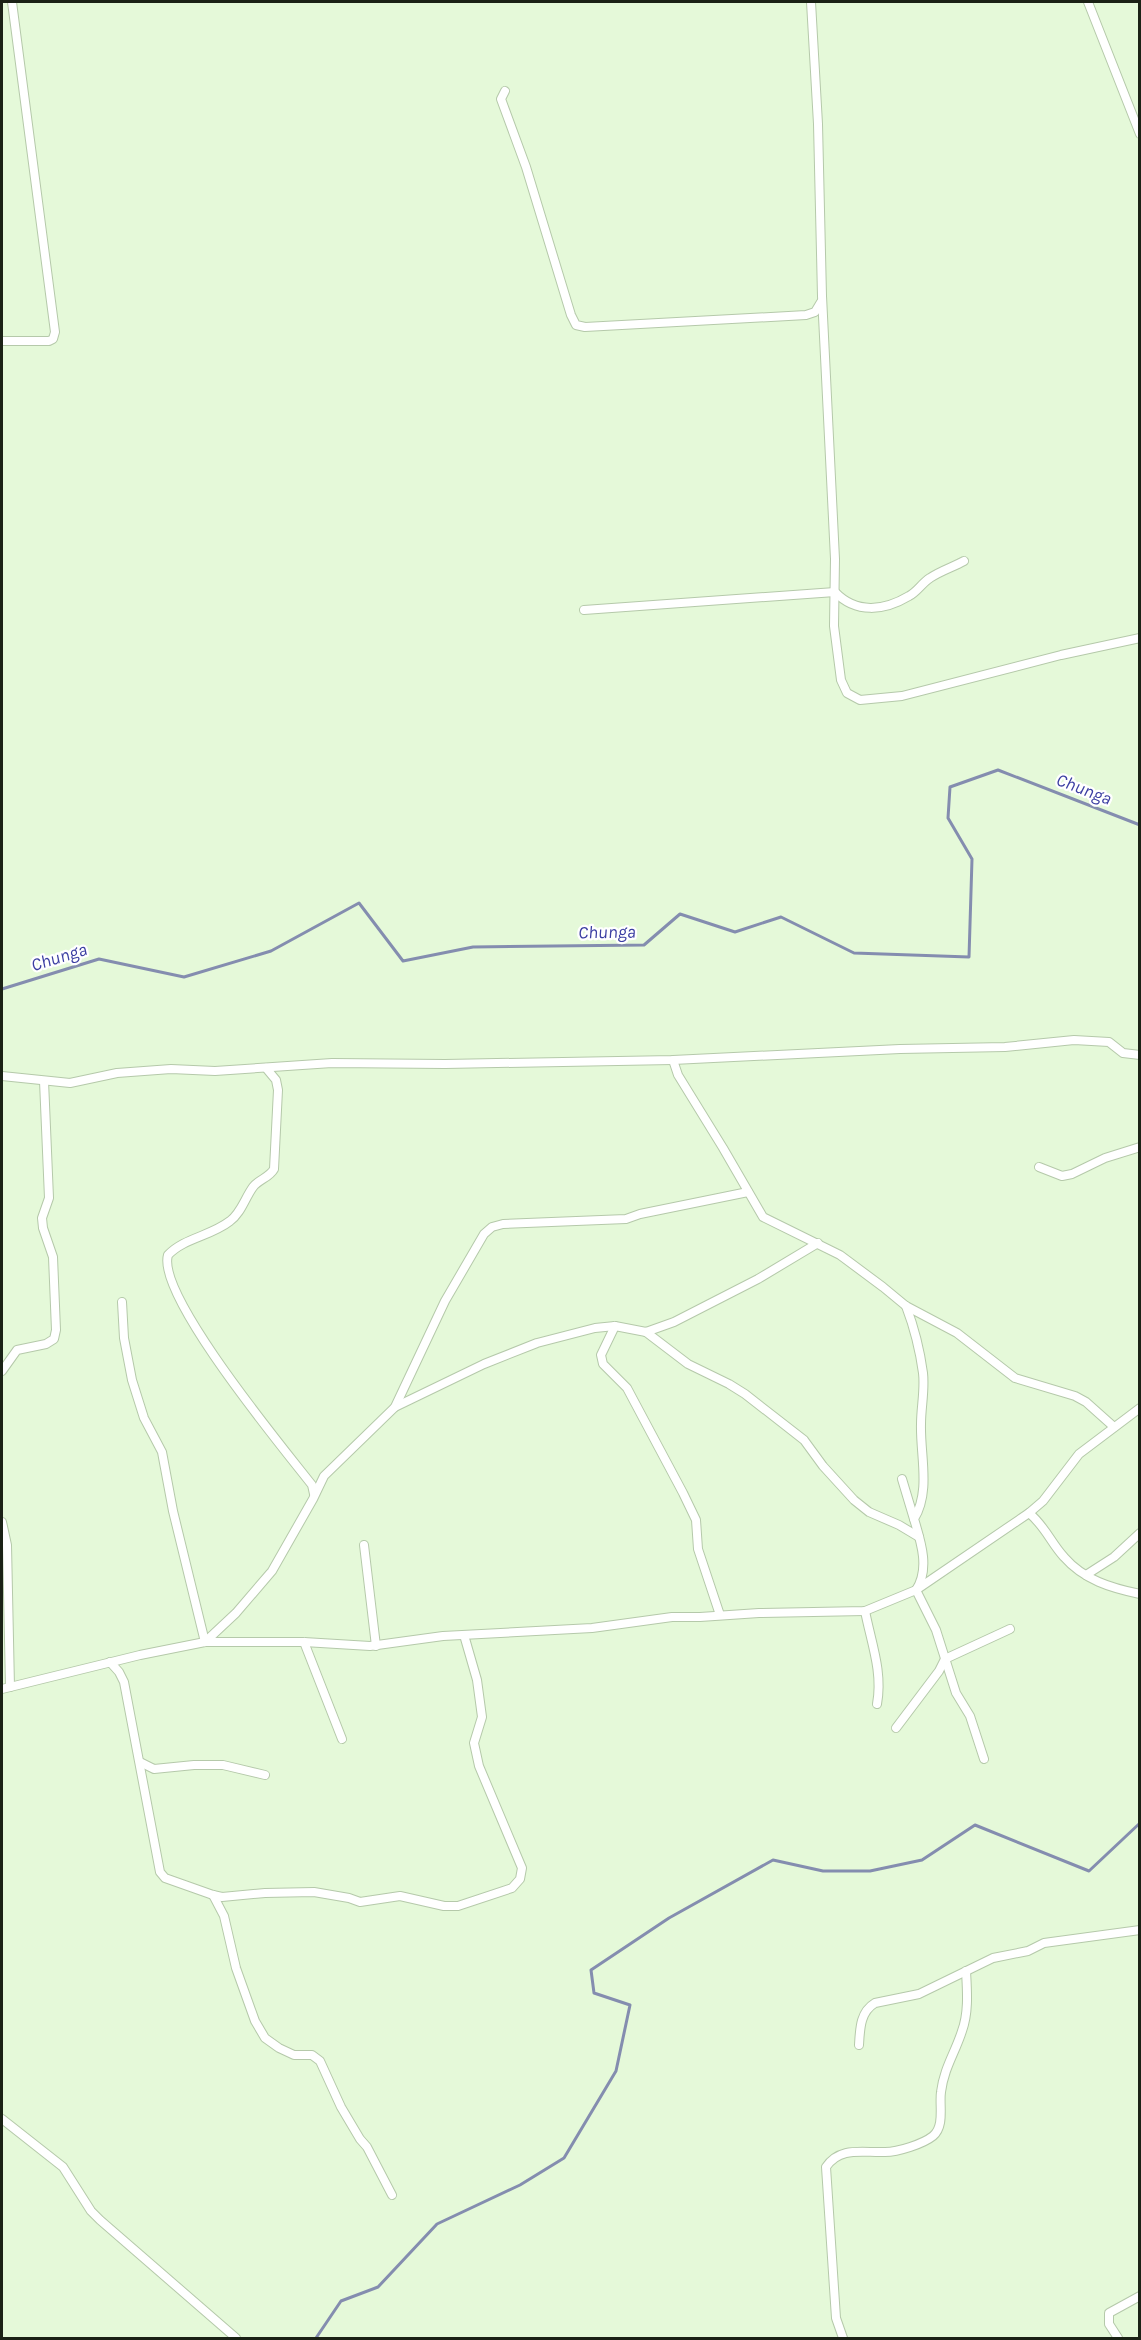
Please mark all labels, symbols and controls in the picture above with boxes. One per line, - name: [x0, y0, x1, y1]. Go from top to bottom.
- water label: Chunga: [1053, 768, 1115, 810]
- water label: Chunga: [578, 920, 636, 944]
- water label: Chunga: [28, 938, 90, 976]

